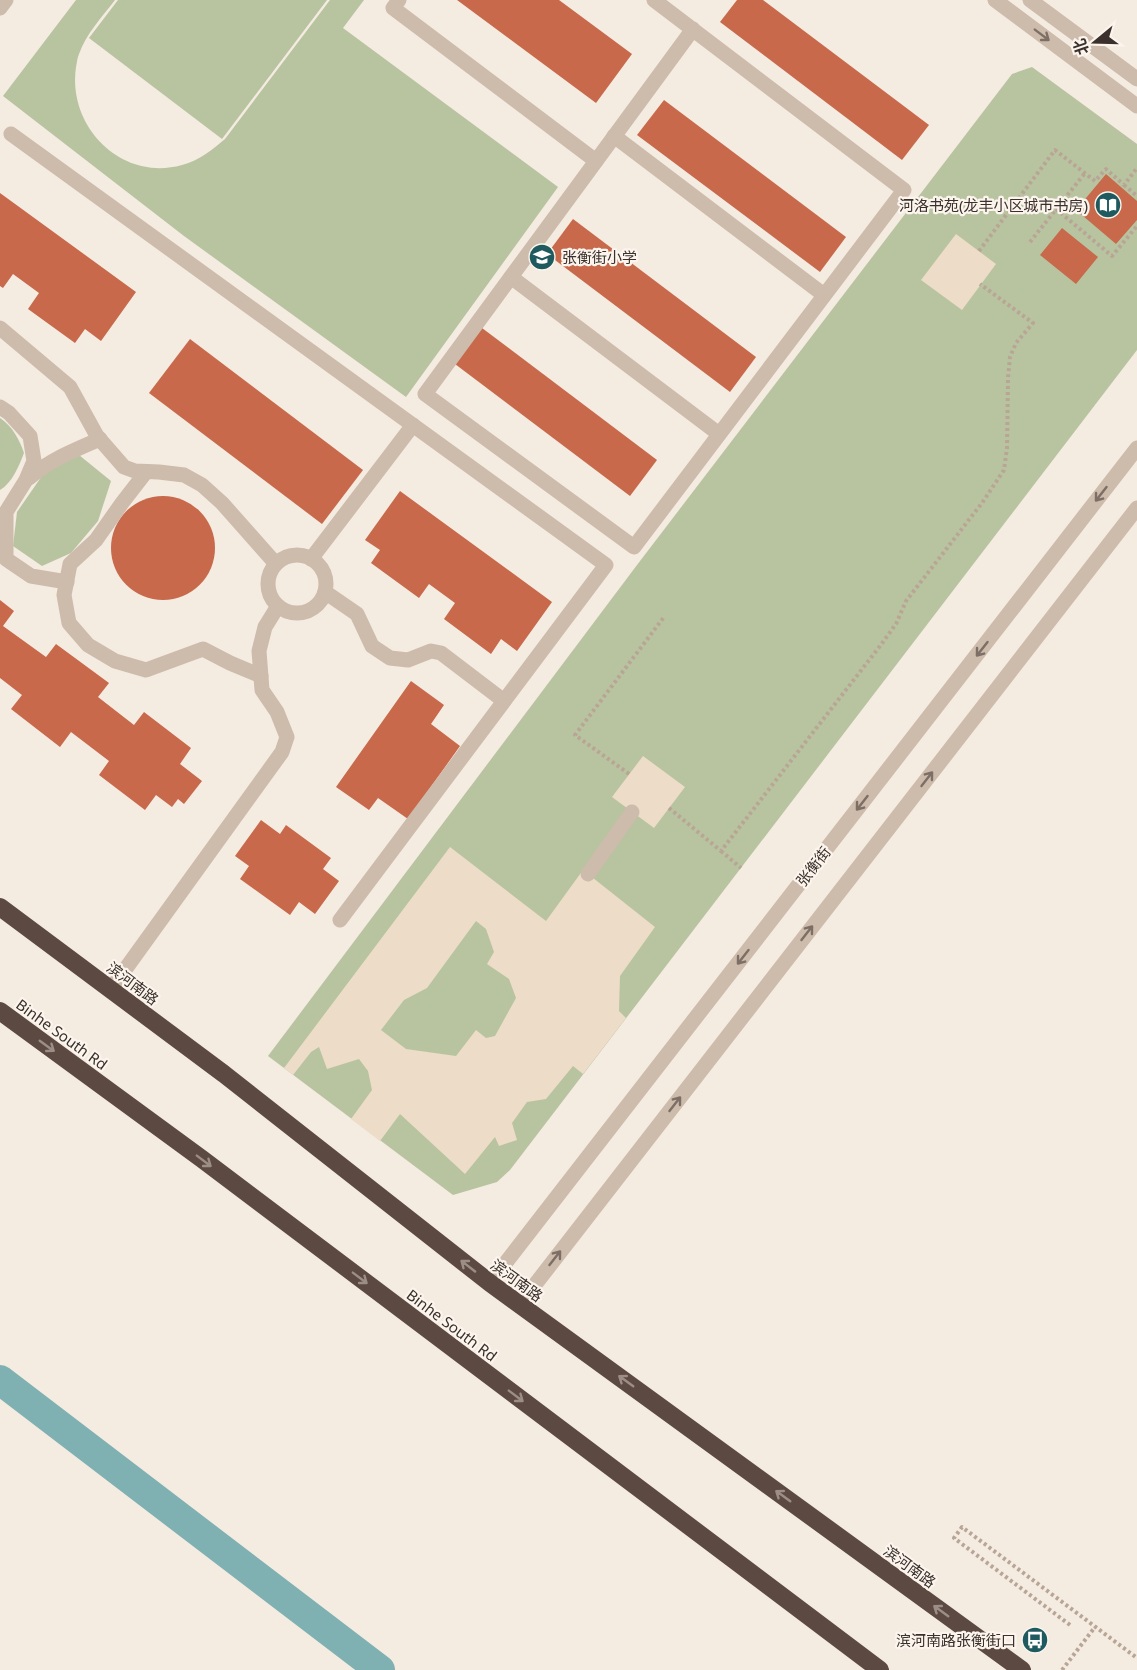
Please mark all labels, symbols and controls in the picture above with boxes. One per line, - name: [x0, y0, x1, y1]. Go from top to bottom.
- north arrow: [1065, 12, 1125, 72]
- one-way arrow: [1033, 29, 1049, 41]
- text: 北: [1068, 36, 1094, 58]
- library icon: 河洛书苑(龙丰小区城市书房): [1093, 190, 1123, 220]
- place label: 河洛书苑(龙丰小区城市书房): [899, 195, 1088, 215]
- school or university icon: 张衡街小学: [527, 242, 557, 272]
- place label: 张衡街小学: [562, 247, 637, 267]
- one-way arrow: [1095, 486, 1108, 502]
- one-way arrow: [975, 640, 988, 656]
- one-way arrow: [920, 771, 933, 787]
- one-way arrow: [856, 794, 869, 810]
- street label: 张衡街: [791, 842, 835, 890]
- one-way arrow: [801, 925, 814, 941]
- one-way arrow: [736, 949, 749, 965]
- street label: 滨河南路: [103, 957, 163, 1009]
- street label: Binhe South Rd: [12, 994, 112, 1074]
- one-way arrow: [39, 1040, 55, 1052]
- one-way arrow: [668, 1096, 681, 1112]
- one-way arrow: [196, 1155, 212, 1167]
- one-way arrow: [549, 1250, 562, 1266]
- street label: 滨河南路: [487, 1254, 547, 1306]
- one-way arrow: [460, 1260, 476, 1273]
- one-way arrow: [352, 1272, 368, 1285]
- street label: Binhe South Rd: [403, 1284, 501, 1366]
- one-way arrow: [618, 1375, 634, 1388]
- one-way arrow: [508, 1389, 524, 1402]
- one-way arrow: [776, 1490, 792, 1502]
- street label: 滨河南路: [880, 1540, 940, 1592]
- one-way arrow: [933, 1605, 949, 1617]
- bus stop icon: 滨河南路张衡街口: [1020, 1625, 1050, 1655]
- place label: 滨河南路张衡街口: [896, 1630, 1016, 1650]

